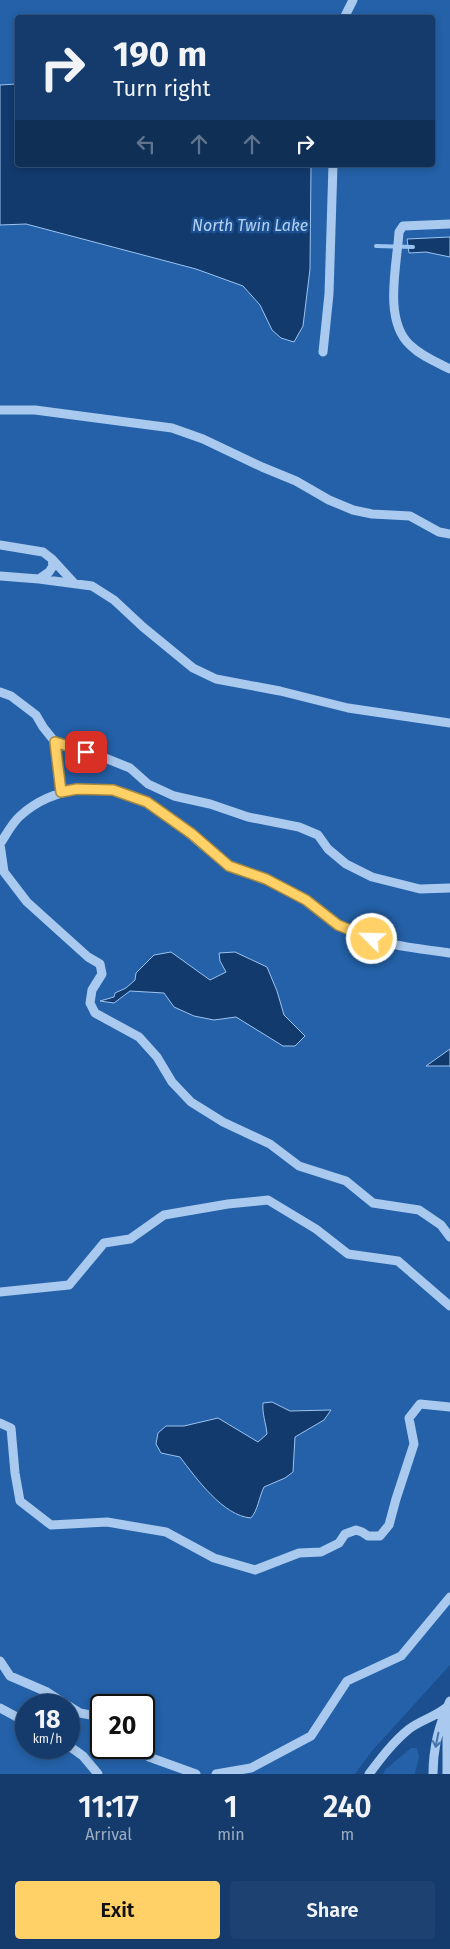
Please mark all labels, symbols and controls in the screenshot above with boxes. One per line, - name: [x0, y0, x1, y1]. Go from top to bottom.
- text: 190 m: [113, 33, 207, 75]
- icon: right: [30, 35, 95, 100]
- text: Turn right: [113, 75, 210, 102]
- icon: left: [132, 130, 160, 158]
- icon: ahead: [185, 130, 213, 158]
- icon: ahead: [238, 130, 266, 158]
- icon: right: [291, 130, 319, 158]
- water label: North Twin Lake: [192, 216, 308, 235]
- pin: [65, 731, 107, 773]
- icon: arrive: [72, 738, 100, 766]
- position arrow: [345, 912, 397, 964]
- speed limit sign: 20: [90, 1694, 155, 1759]
- text: 18: [34, 1705, 61, 1735]
- one-way arrow: [431, 1731, 441, 1747]
- text: km/h: [33, 1732, 62, 1746]
- text: 11:17: [78, 1789, 139, 1825]
- text: 1: [224, 1789, 238, 1825]
- text: 240: [323, 1789, 372, 1825]
- text: Arrival: [85, 1825, 132, 1844]
- text: min: [217, 1825, 245, 1844]
- text: m: [340, 1825, 354, 1844]
- button: Exit: [15, 1881, 220, 1939]
- button: Share: [230, 1881, 435, 1939]

